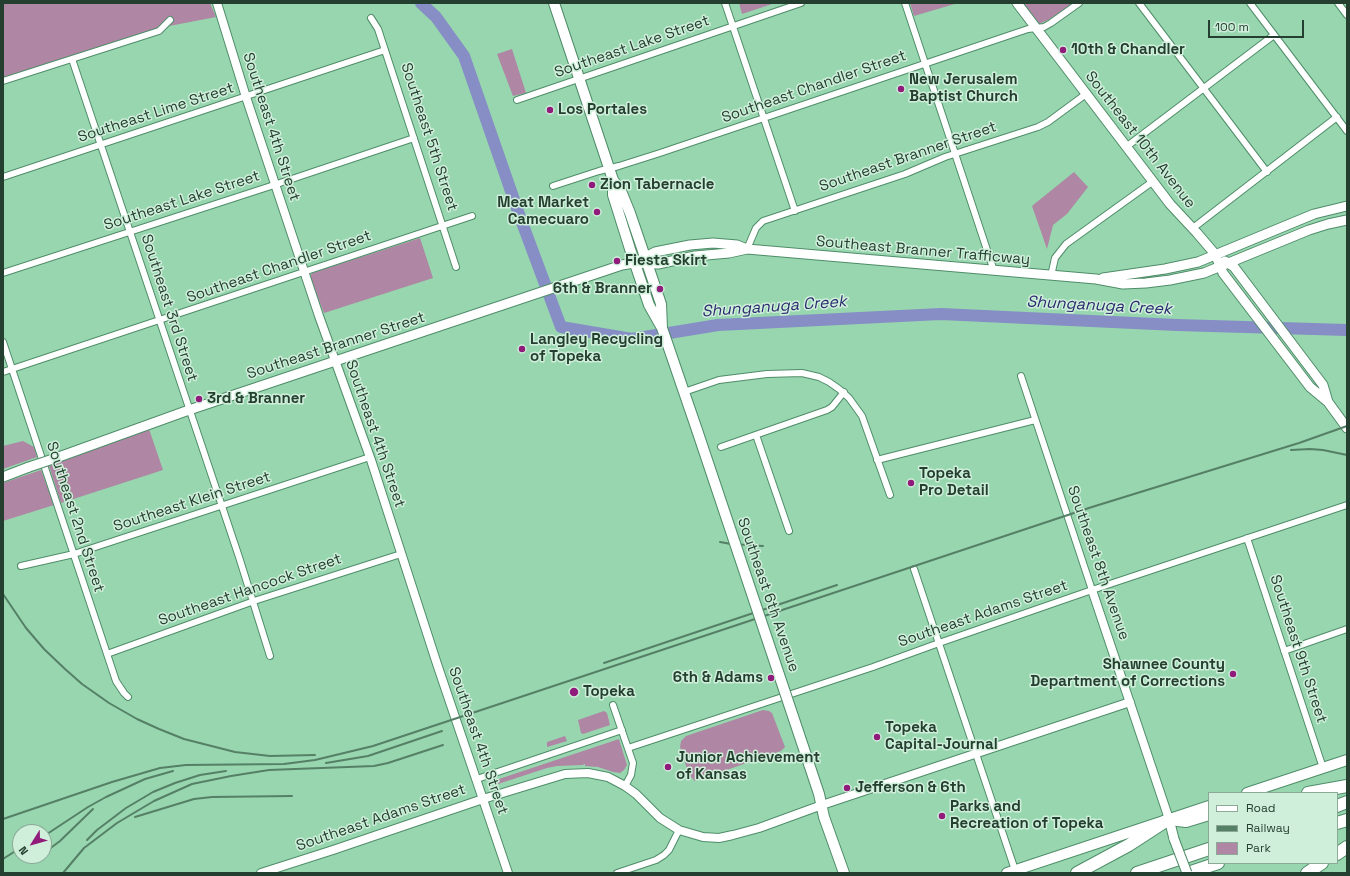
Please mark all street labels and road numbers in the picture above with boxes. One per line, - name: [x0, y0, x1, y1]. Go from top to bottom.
- street label: Southeast Lake Street: [552, 12, 712, 82]
- street label: Southeast Chandler Street: [719, 47, 909, 127]
- street label: Southeast 4th Street: [239, 51, 303, 203]
- street label: Southeast 5th Street: [397, 61, 461, 213]
- street label: Southeast 10th Avenue: [1081, 68, 1199, 212]
- street label: Southeast Lime Street: [76, 79, 236, 147]
- street label: Southeast Branner Street: [817, 118, 999, 196]
- street label: Southeast Lake Street: [102, 167, 262, 235]
- street label: Southeast Chandler Street: [184, 227, 374, 307]
- street label: Southeast 3rd Street: [137, 232, 201, 384]
- street label: Southeast Branner Trafficway: [815, 233, 1031, 269]
- street label: Southeast Branner Street: [245, 309, 427, 383]
- street label: Southeast 4th Street: [341, 358, 409, 510]
- street label: Southeast 2nd Street: [42, 439, 108, 595]
- street label: Southeast Klein Street: [111, 468, 273, 536]
- street label: Southeast 8th Avenue: [1063, 484, 1133, 642]
- street label: Southeast 6th Avenue: [733, 516, 803, 674]
- street label: Southeast Hancock Street: [156, 550, 344, 630]
- street label: Southeast 9th Street: [1266, 573, 1330, 725]
- street label: Southeast Adams Street: [896, 577, 1070, 651]
- street label: Southeast 4th Street: [444, 665, 512, 817]
- street label: Southeast Adams Street: [294, 781, 468, 855]

